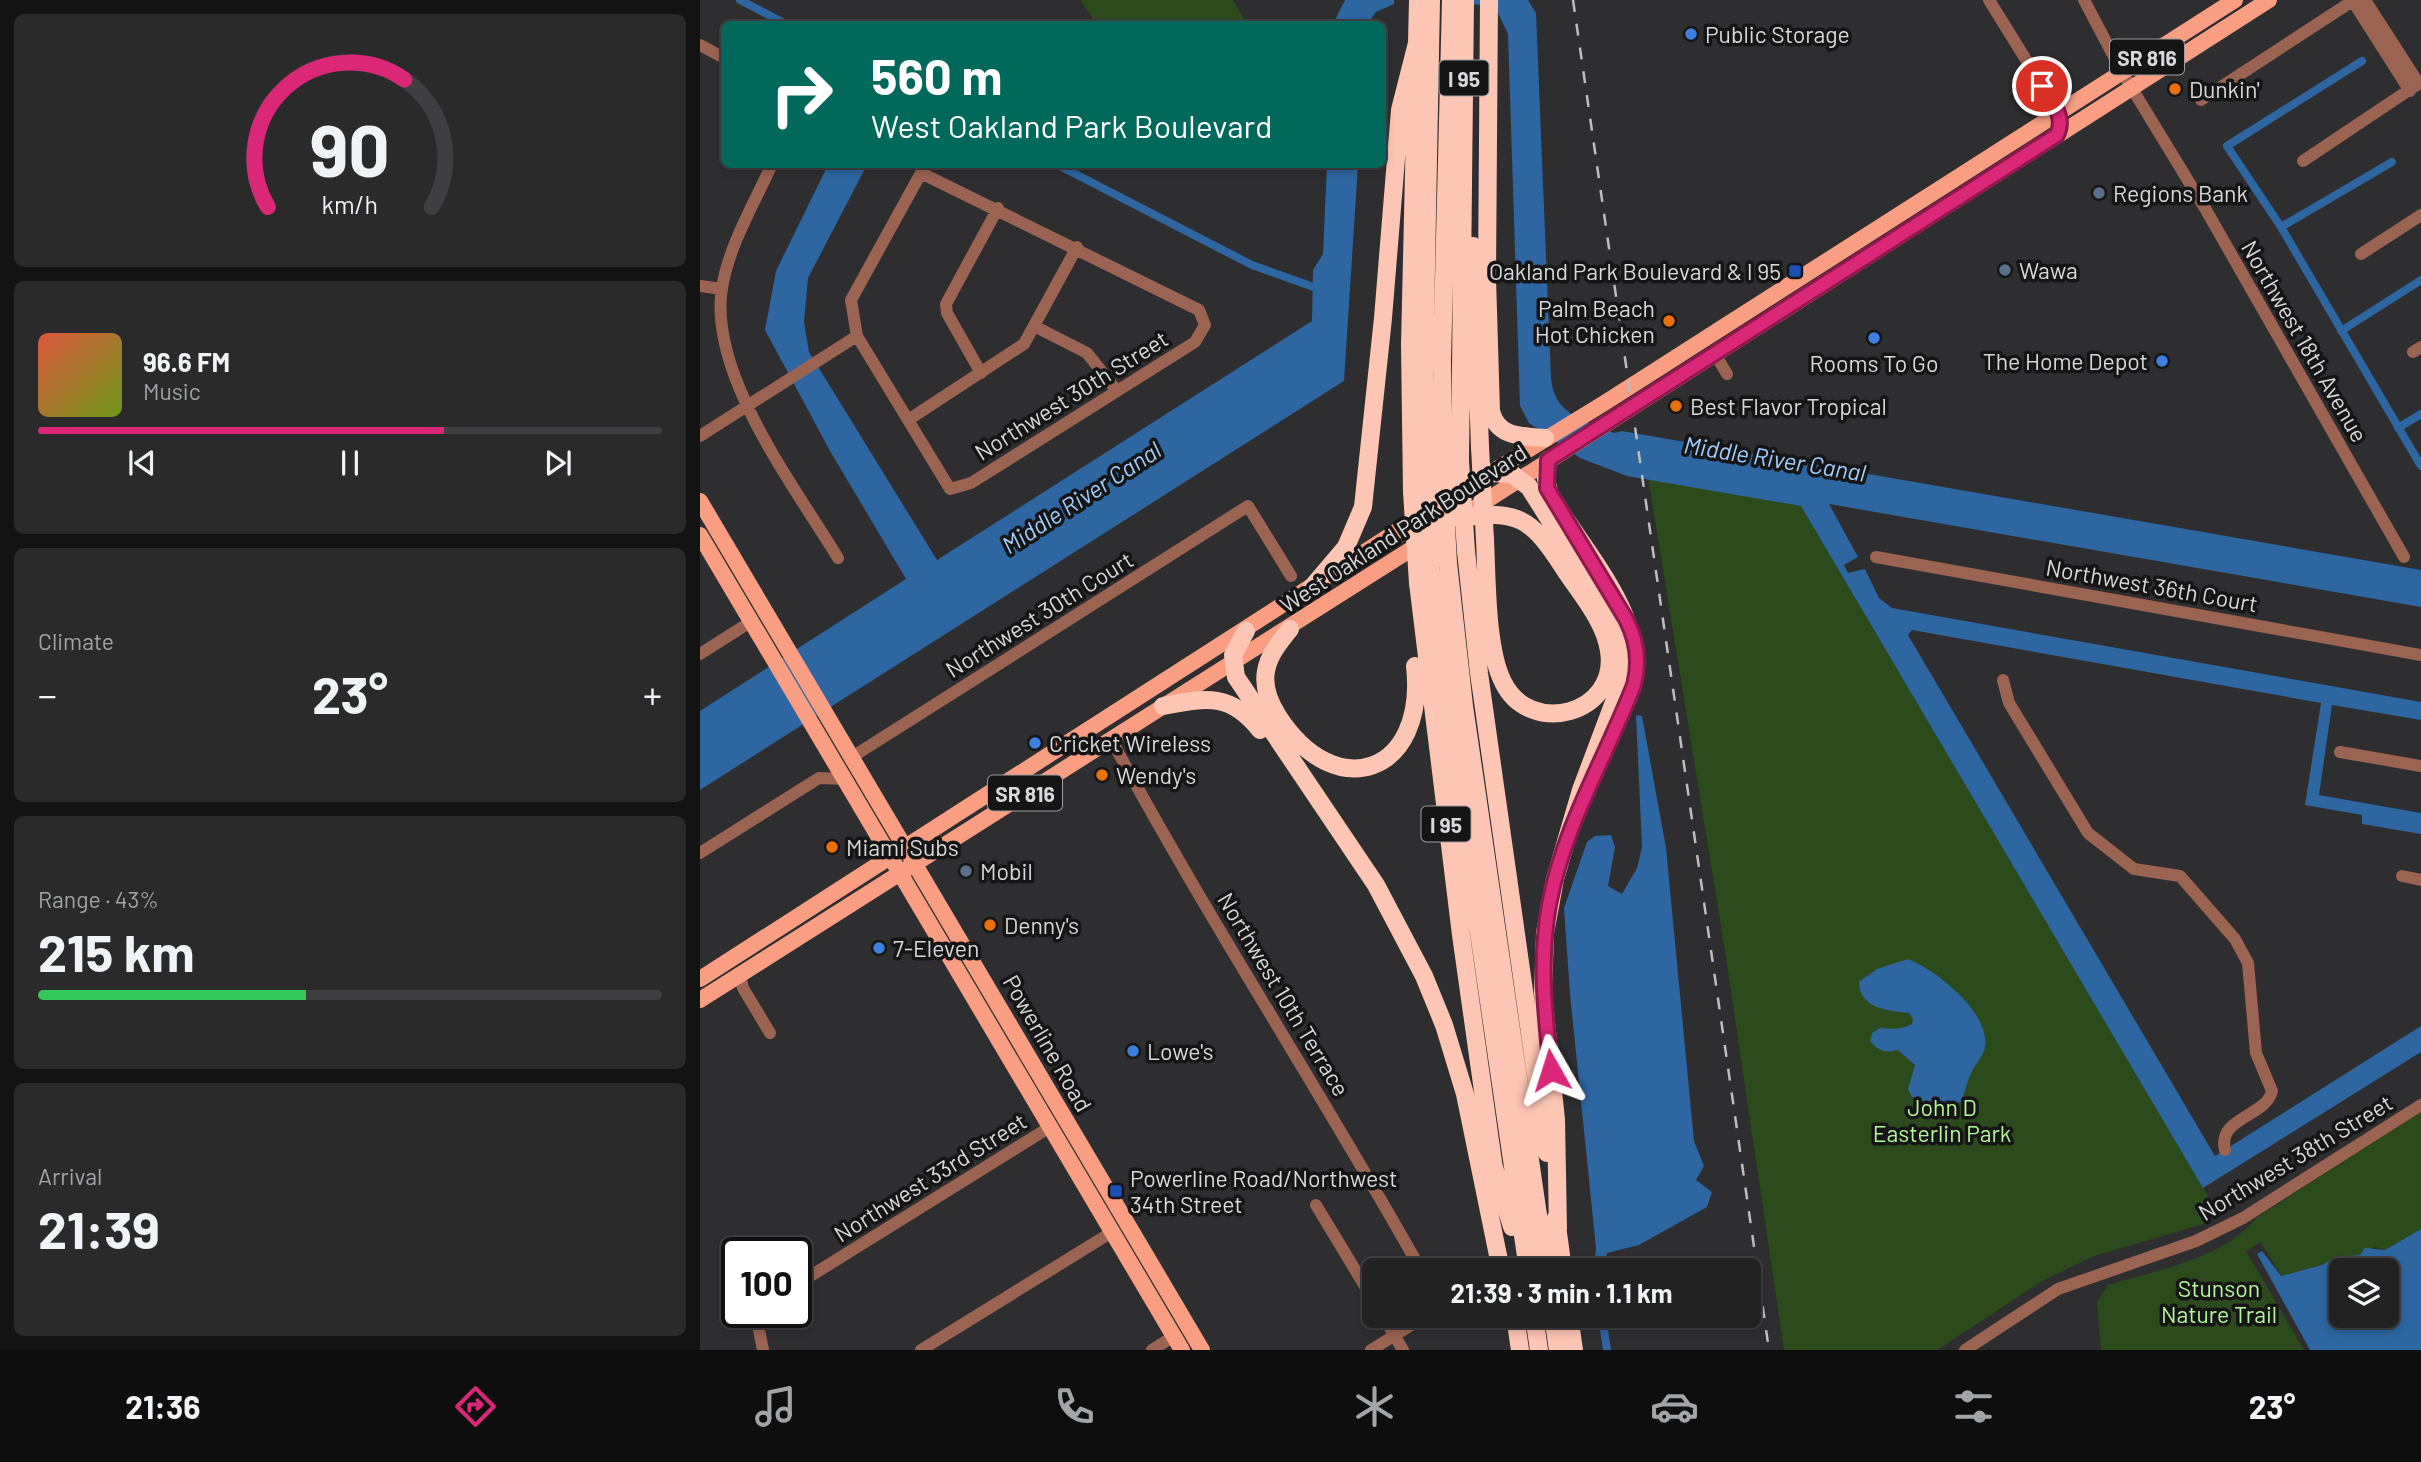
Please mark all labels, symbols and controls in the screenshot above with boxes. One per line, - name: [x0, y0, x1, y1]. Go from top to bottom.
- place label: Public Storage: [1705, 20, 1850, 48]
- marker: Public Storage: [1683, 26, 1699, 42]
- road number: SR 816: [2110, 40, 2184, 74]
- text: 560 m: [871, 46, 1002, 105]
- icon: right: [756, 49, 847, 140]
- pin: [2012, 56, 2072, 116]
- road number: I 95: [1440, 60, 1488, 96]
- icon: arrive: [2023, 67, 2061, 105]
- place label: Dunkin': [2189, 75, 2260, 103]
- marker: Dunkin': [2167, 81, 2183, 97]
- text: 90: [310, 104, 390, 192]
- text: West Oakland Park Boulevard: [871, 106, 1272, 144]
- place label: Regions Bank: [2113, 179, 2248, 207]
- marker: Regions Bank: [2091, 185, 2107, 201]
- text: km/h: [322, 188, 378, 218]
- street label: Northwest 18th Avenue: [2236, 235, 2374, 447]
- place label: Wawa: [2019, 256, 2078, 284]
- place label: Oakland Park Boulevard & I 95: [1489, 257, 1781, 285]
- marker: Wawa: [1997, 262, 2013, 278]
- marker: Oakland Park Boulevard & I 95: [1787, 263, 1803, 279]
- place label: Palm Beach Hot Chicken: [1535, 294, 1655, 348]
- marker: Palm Beach Hot Chicken: [1661, 313, 1677, 329]
- street label: Northwest 30th Street: [969, 324, 1173, 466]
- marker: Rooms To Go: [1866, 330, 1882, 346]
- text: 96.6 FM: [143, 346, 230, 377]
- place label: The Home Depot: [1983, 347, 2148, 375]
- place label: Rooms To Go: [1810, 349, 1938, 377]
- marker: The Home Depot: [2154, 353, 2170, 369]
- text: Music: [143, 377, 201, 405]
- place label: Best Flavor Tropical: [1690, 392, 1887, 420]
- marker: Best Flavor Tropical: [1668, 398, 1684, 414]
- water label: Middle River Canal: [1682, 429, 1869, 487]
- water label: Middle River Canal: [996, 434, 1167, 559]
- street label: West Oakland Park Boulevard: [1274, 438, 1532, 618]
- icon: previous: [123, 444, 161, 482]
- icon: pause: [331, 444, 369, 482]
- icon: next: [539, 444, 577, 482]
- street label: Northwest 30th Court: [940, 545, 1138, 683]
- street label: Northwest 36th Court: [2044, 553, 2260, 617]
- text: Climate: [38, 627, 114, 655]
- text: 23°: [312, 662, 388, 724]
- text: −: [38, 671, 57, 717]
- text: +: [643, 671, 662, 717]
- place label: Cricket Wireless: [1049, 729, 1211, 757]
- marker: Cricket Wireless: [1027, 735, 1043, 751]
- place label: Wendy's: [1116, 761, 1196, 789]
- marker: Wendy's: [1094, 767, 1110, 783]
- road number: SR 816: [988, 776, 1062, 810]
- road number: I 95: [1422, 806, 1470, 842]
- place label: Miami Subs: [846, 833, 959, 861]
- marker: Miami Subs: [824, 839, 840, 855]
- place label: Mobil: [980, 857, 1033, 885]
- marker: Mobil: [958, 863, 974, 879]
- text: Range · 43%: [38, 885, 159, 913]
- street label: Northwest 10th Terrace: [1212, 887, 1356, 1101]
- place label: Denny's: [1004, 911, 1079, 939]
- marker: Denny's: [982, 917, 998, 933]
- text: 215 km: [38, 920, 195, 982]
- place label: 7-Eleven: [893, 934, 979, 962]
- marker: 7-Eleven: [871, 940, 887, 956]
- street label: Powerline Road: [998, 970, 1098, 1116]
- position arrow: [1514, 1033, 1588, 1107]
- place label: Lowe's: [1147, 1037, 1214, 1065]
- marker: Lowe's: [1125, 1043, 1141, 1059]
- street label: Northwest 38th Street: [2193, 1088, 2397, 1226]
- park label: John D Easterlin Park: [1873, 1093, 2011, 1147]
- street label: Northwest 33rd Street: [829, 1106, 1031, 1248]
- text: Arrival: [38, 1162, 102, 1190]
- place label: Powerline Road/Northwest 34th Street: [1130, 1164, 1397, 1218]
- marker: Powerline Road/Northwest 34th Street: [1108, 1183, 1124, 1199]
- text: 21:39: [38, 1197, 160, 1259]
- speed limit sign: 100: [721, 1237, 812, 1328]
- map controls: [2329, 1258, 2399, 1328]
- button: layers: [2329, 1258, 2399, 1328]
- park label: Stunson Nature Trail: [2161, 1274, 2277, 1328]
- text: 21:39 · 3 min · 1.1 km: [1451, 1277, 1672, 1308]
- icon: directions: [451, 1382, 500, 1431]
- icon: music: [751, 1382, 800, 1431]
- icon: phone: [1050, 1382, 1099, 1431]
- icon: climate: [1350, 1382, 1399, 1431]
- icon: car: [1650, 1382, 1699, 1431]
- icon: filters: [1949, 1382, 1998, 1431]
- text: 21:36: [125, 1387, 200, 1425]
- text: 23°: [2249, 1387, 2296, 1425]

